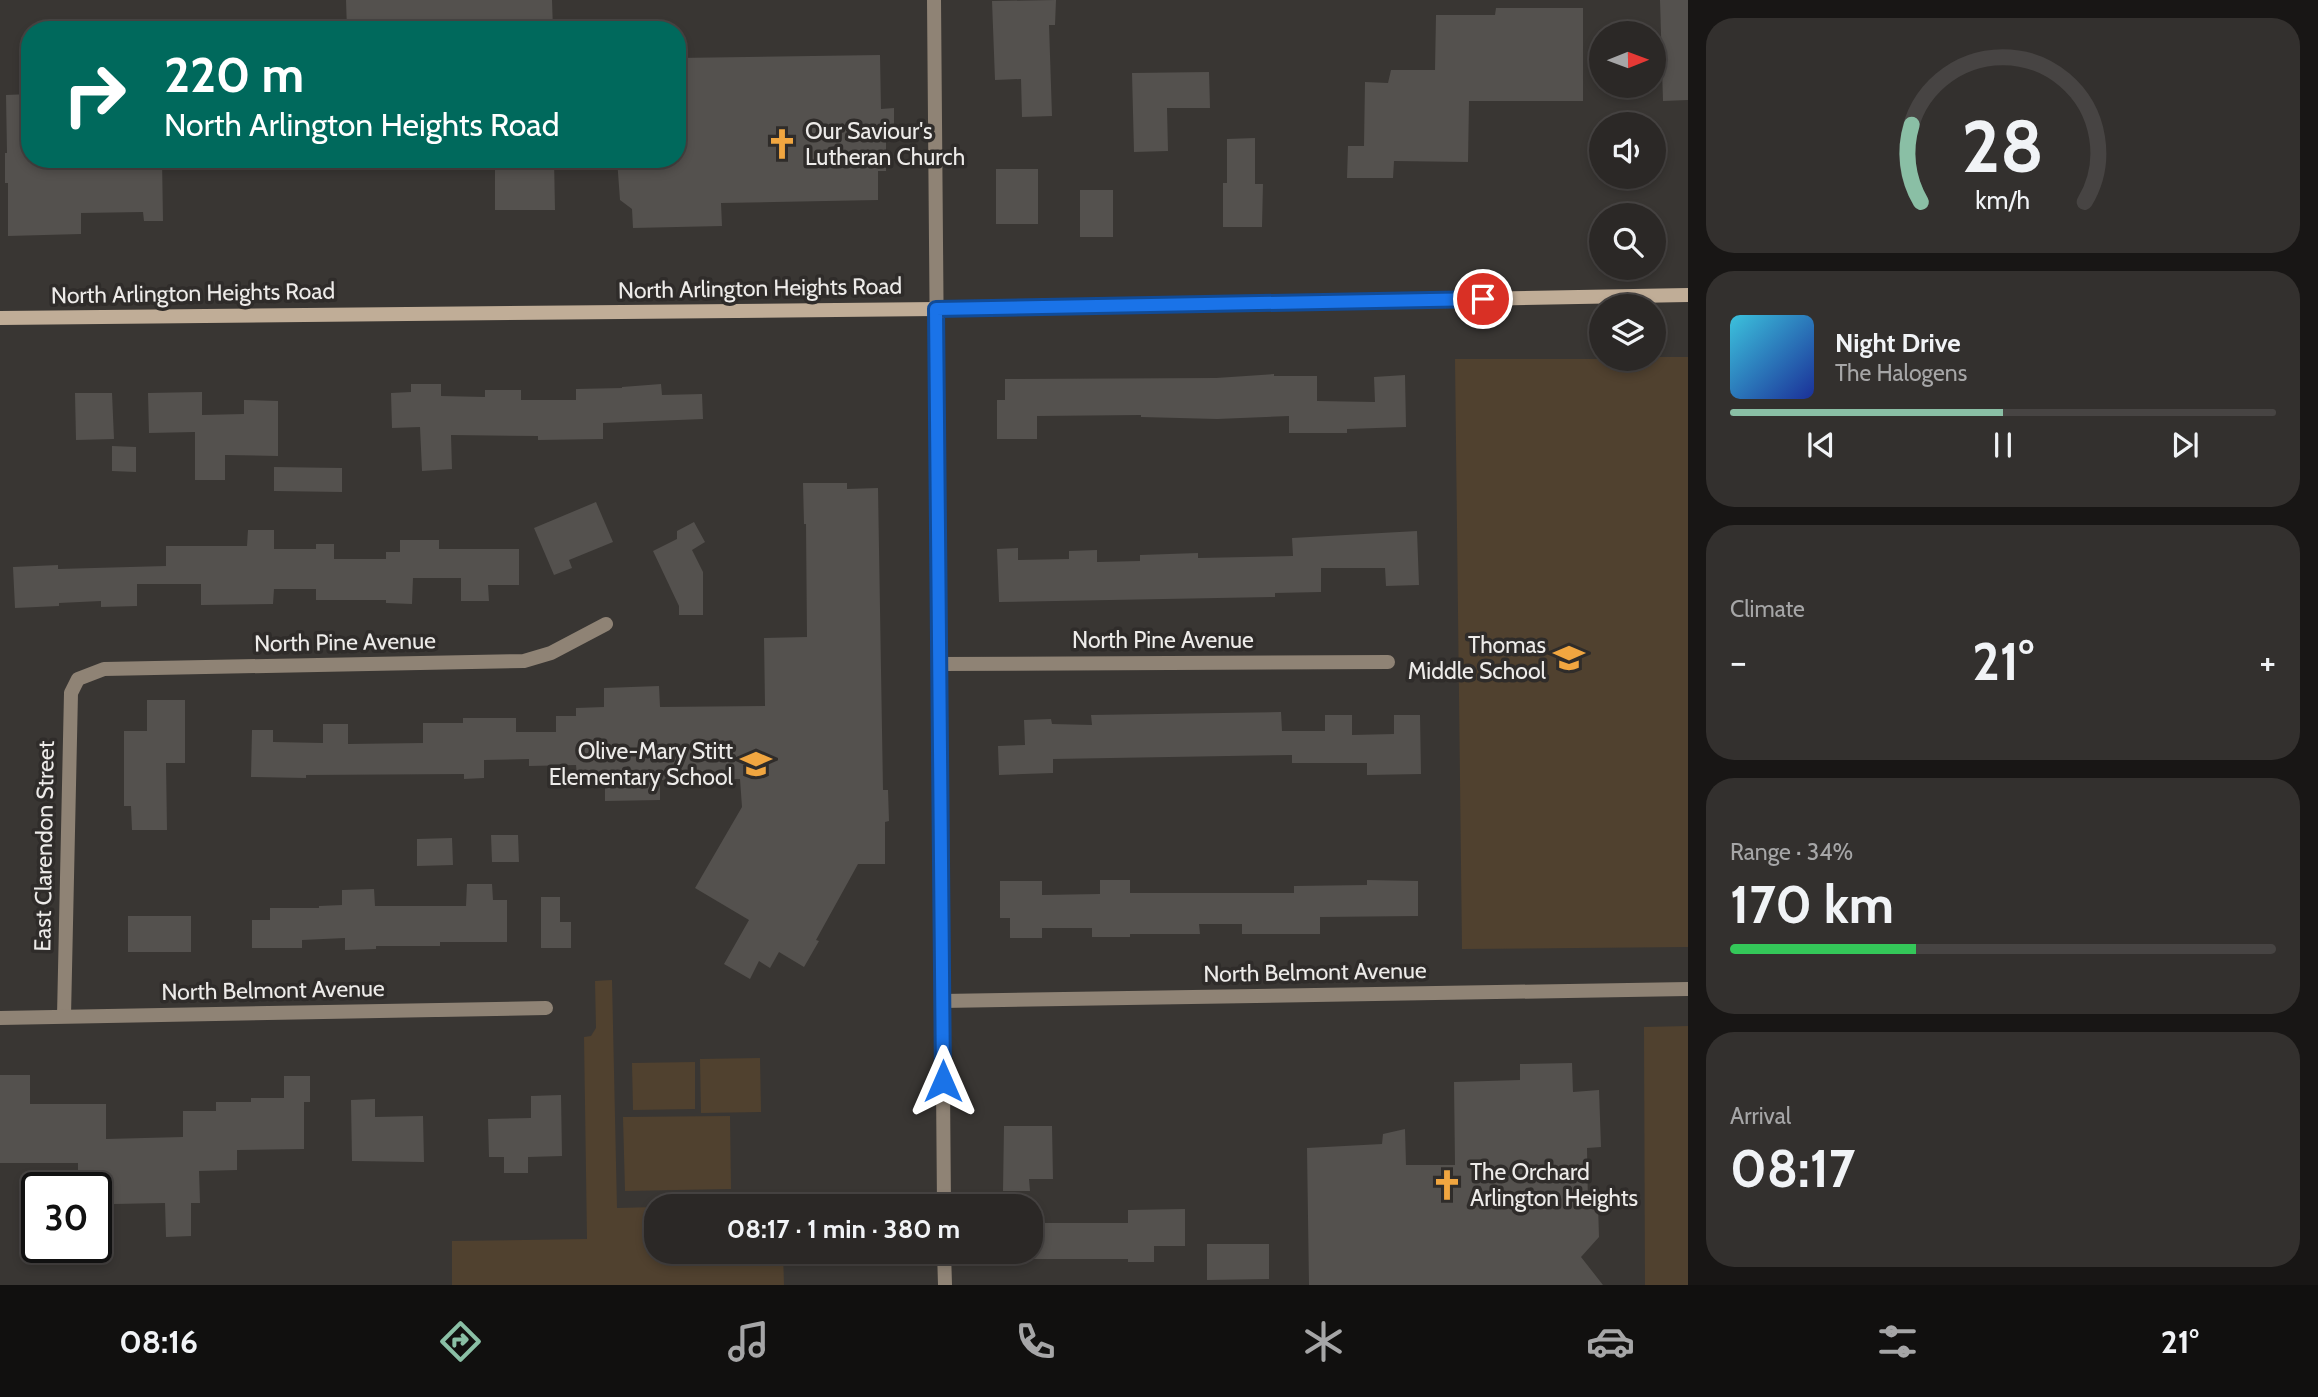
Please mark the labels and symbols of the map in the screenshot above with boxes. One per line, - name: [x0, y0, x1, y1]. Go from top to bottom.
- north arrow: [1589, 21, 1666, 98]
- place label: Our Saviour's Lutheran Church: [805, 117, 965, 171]
- church icon: Our Saviour's Lutheran Church: [765, 127, 799, 161]
- pin: [1453, 269, 1513, 329]
- street label: North Arlington Heights Road: [618, 272, 902, 304]
- street label: North Arlington Heights Road: [51, 277, 335, 309]
- street label: North Pine Avenue: [254, 626, 436, 658]
- street label: North Pine Avenue: [1072, 626, 1254, 654]
- place label: Thomas Middle School: [1408, 631, 1547, 685]
- school or university icon: Thomas Middle School: [1552, 641, 1586, 675]
- place label: Olive-Mary Stitt Elementary School: [549, 737, 734, 791]
- street label: East Clarendon Street: [28, 740, 60, 952]
- school or university icon: Olive-Mary Stitt Elementary School: [739, 747, 773, 781]
- street label: North Belmont Avenue: [1203, 956, 1427, 988]
- street label: North Belmont Avenue: [161, 974, 385, 1006]
- position arrow: [906, 1044, 980, 1118]
- place label: The Orchard Arlington Heights: [1470, 1158, 1638, 1212]
- church icon: The Orchard Arlington Heights: [1430, 1168, 1464, 1202]
- speed limit sign: 30: [21, 1172, 112, 1263]

